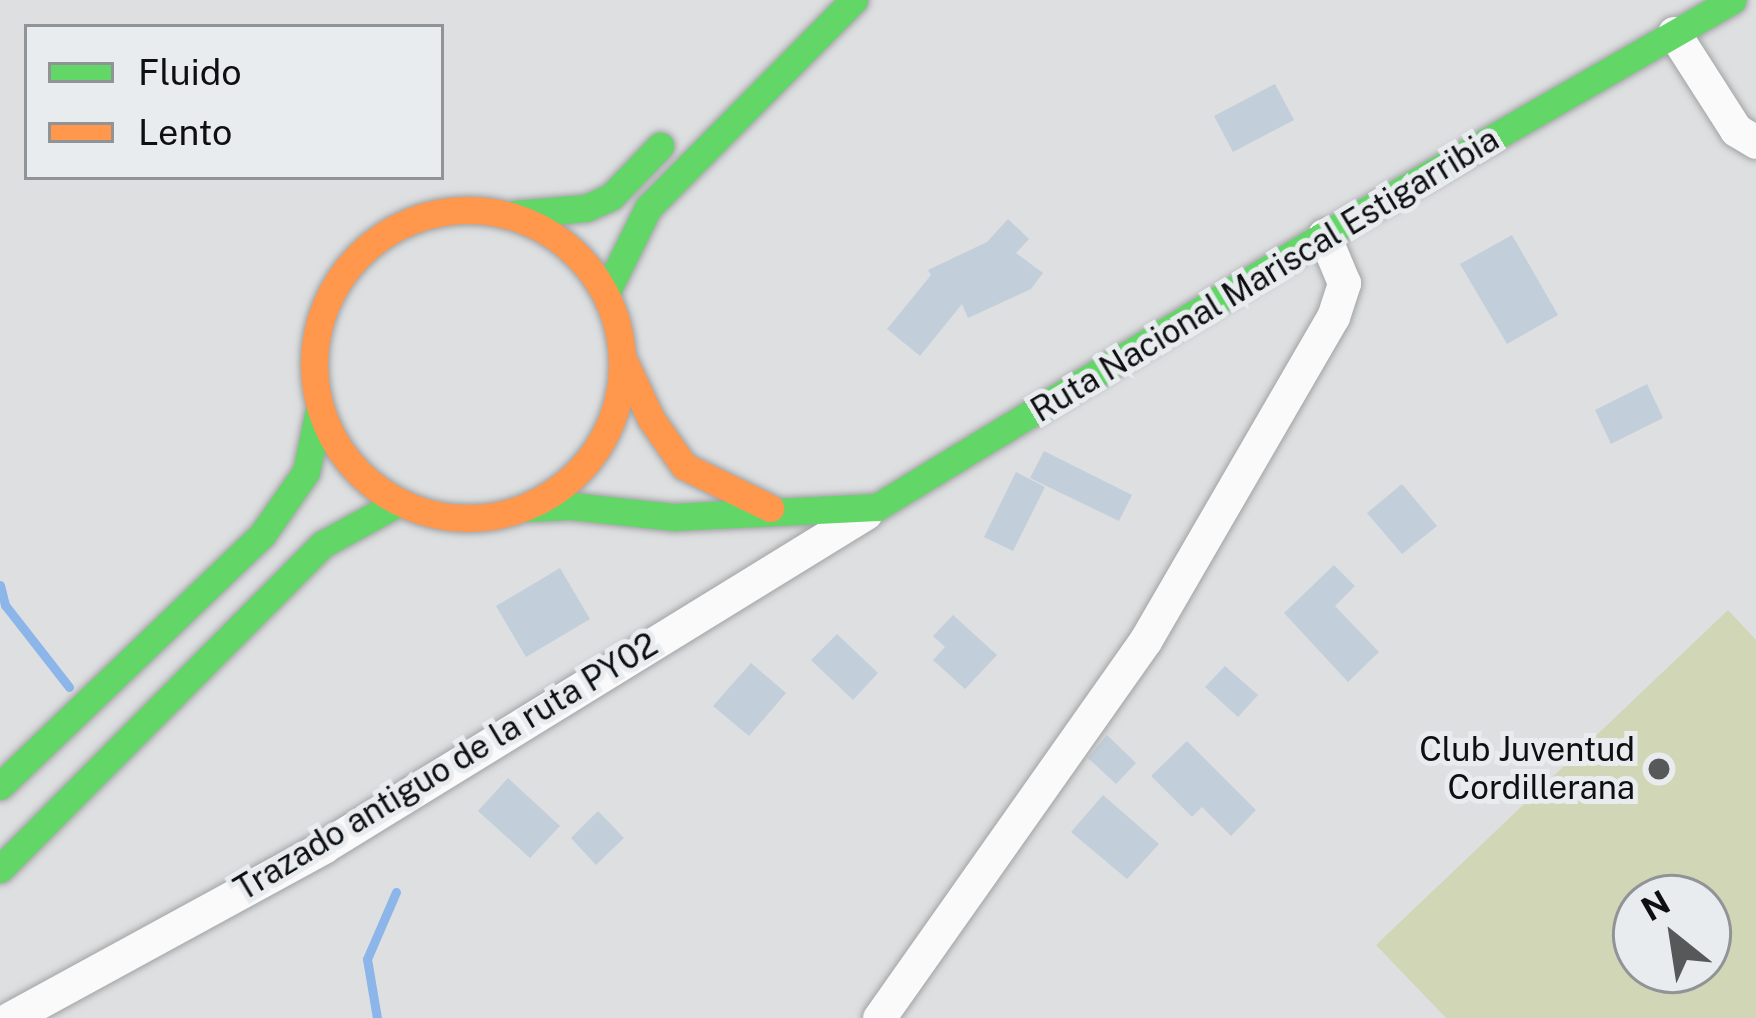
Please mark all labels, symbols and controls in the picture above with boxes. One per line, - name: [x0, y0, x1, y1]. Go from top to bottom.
- legend: [24, 24, 444, 180]
- text: Fluido: [138, 51, 242, 93]
- text: Lento: [138, 111, 232, 153]
- street label: Ruta Nacional Mariscal Estigarribia: [1024, 119, 1506, 431]
- street label: Trazado antiguo de la ruta PY02: [227, 625, 665, 909]
- place label: Club Juventud Cordillerana: [1419, 730, 1635, 808]
- marker: Club Juventud Cordillerana: [1646, 756, 1672, 782]
- north arrow: [1612, 874, 1732, 994]
- text: N: [1635, 883, 1676, 928]

